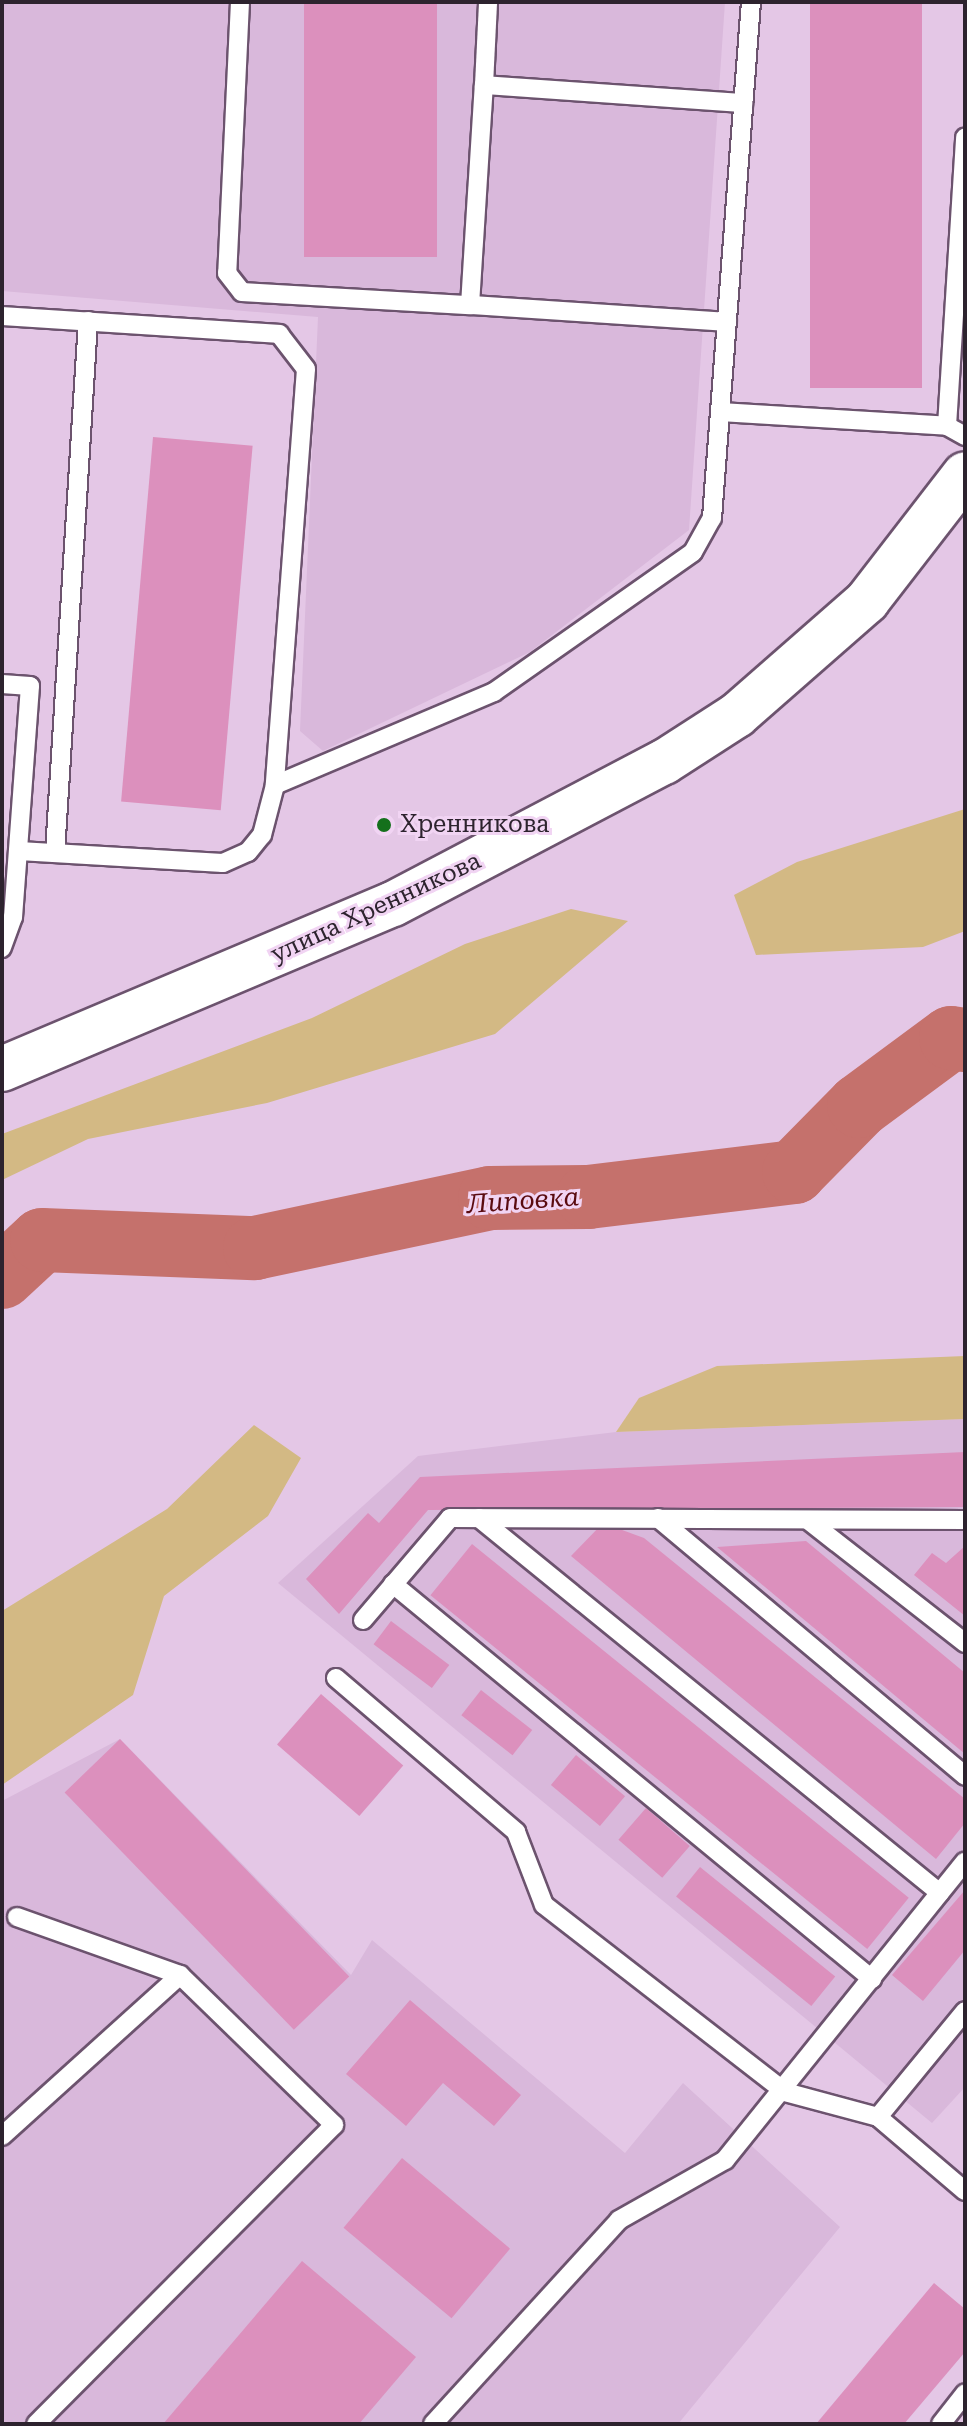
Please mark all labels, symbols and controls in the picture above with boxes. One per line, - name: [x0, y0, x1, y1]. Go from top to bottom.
- place label: Хренникова: [400, 811, 549, 839]
- marker: Хренникова: [375, 816, 393, 834]
- street label: улица Хренникова: [266, 847, 486, 969]
- water label: Липовка: [466, 1182, 580, 1220]

